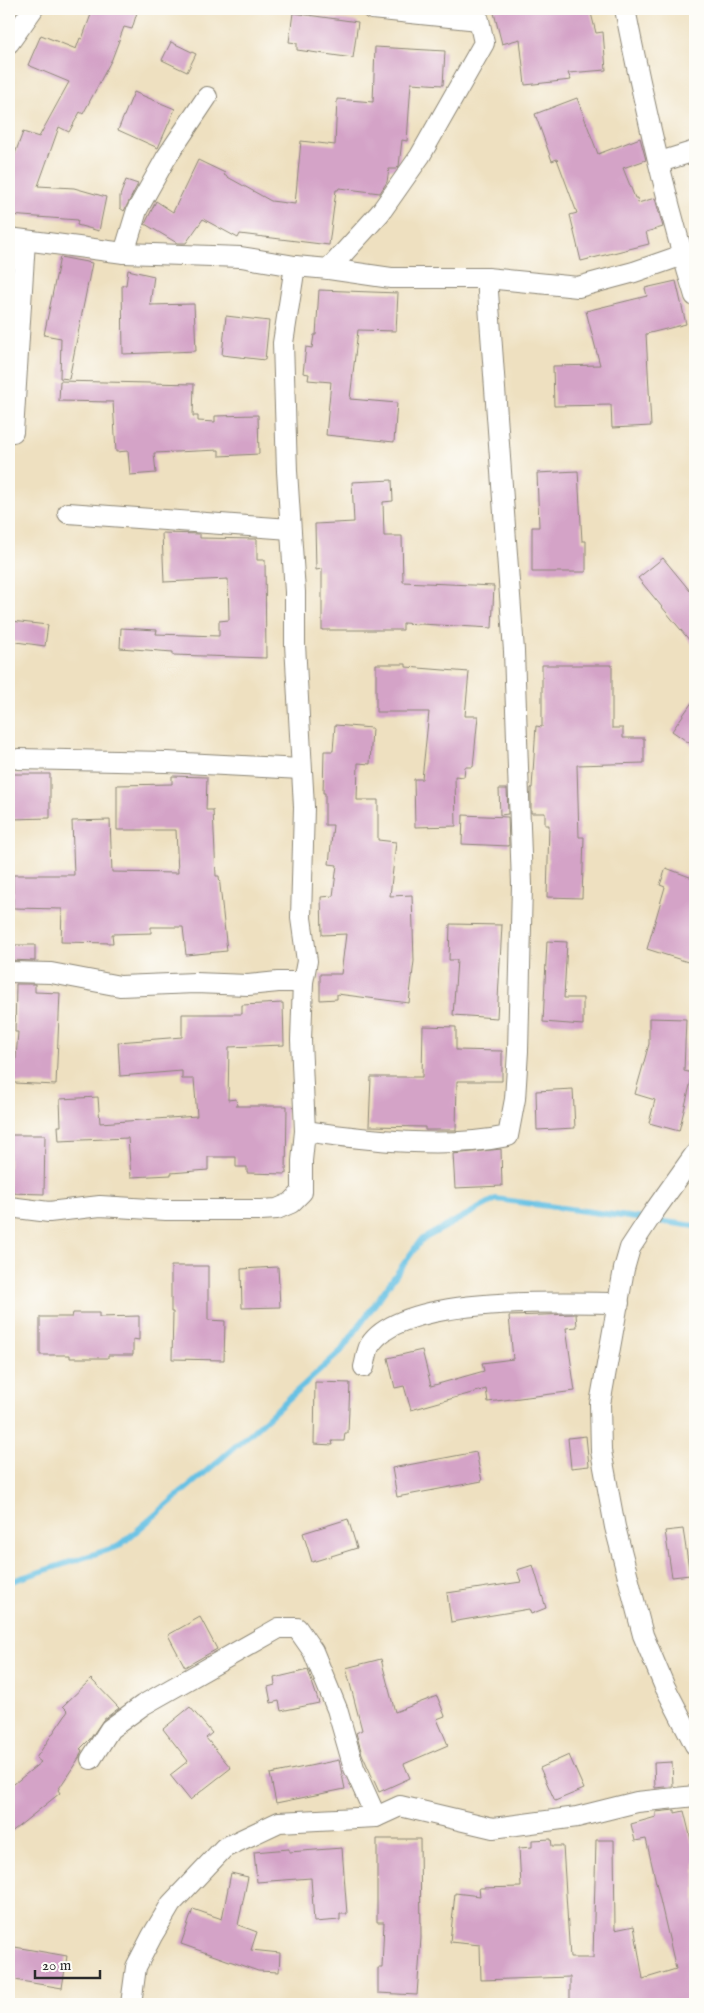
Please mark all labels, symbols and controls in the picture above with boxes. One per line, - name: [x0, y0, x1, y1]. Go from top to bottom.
- scale bar: [35, 1948, 100, 1980]
- text: 20 m: [42, 1956, 72, 1975]

